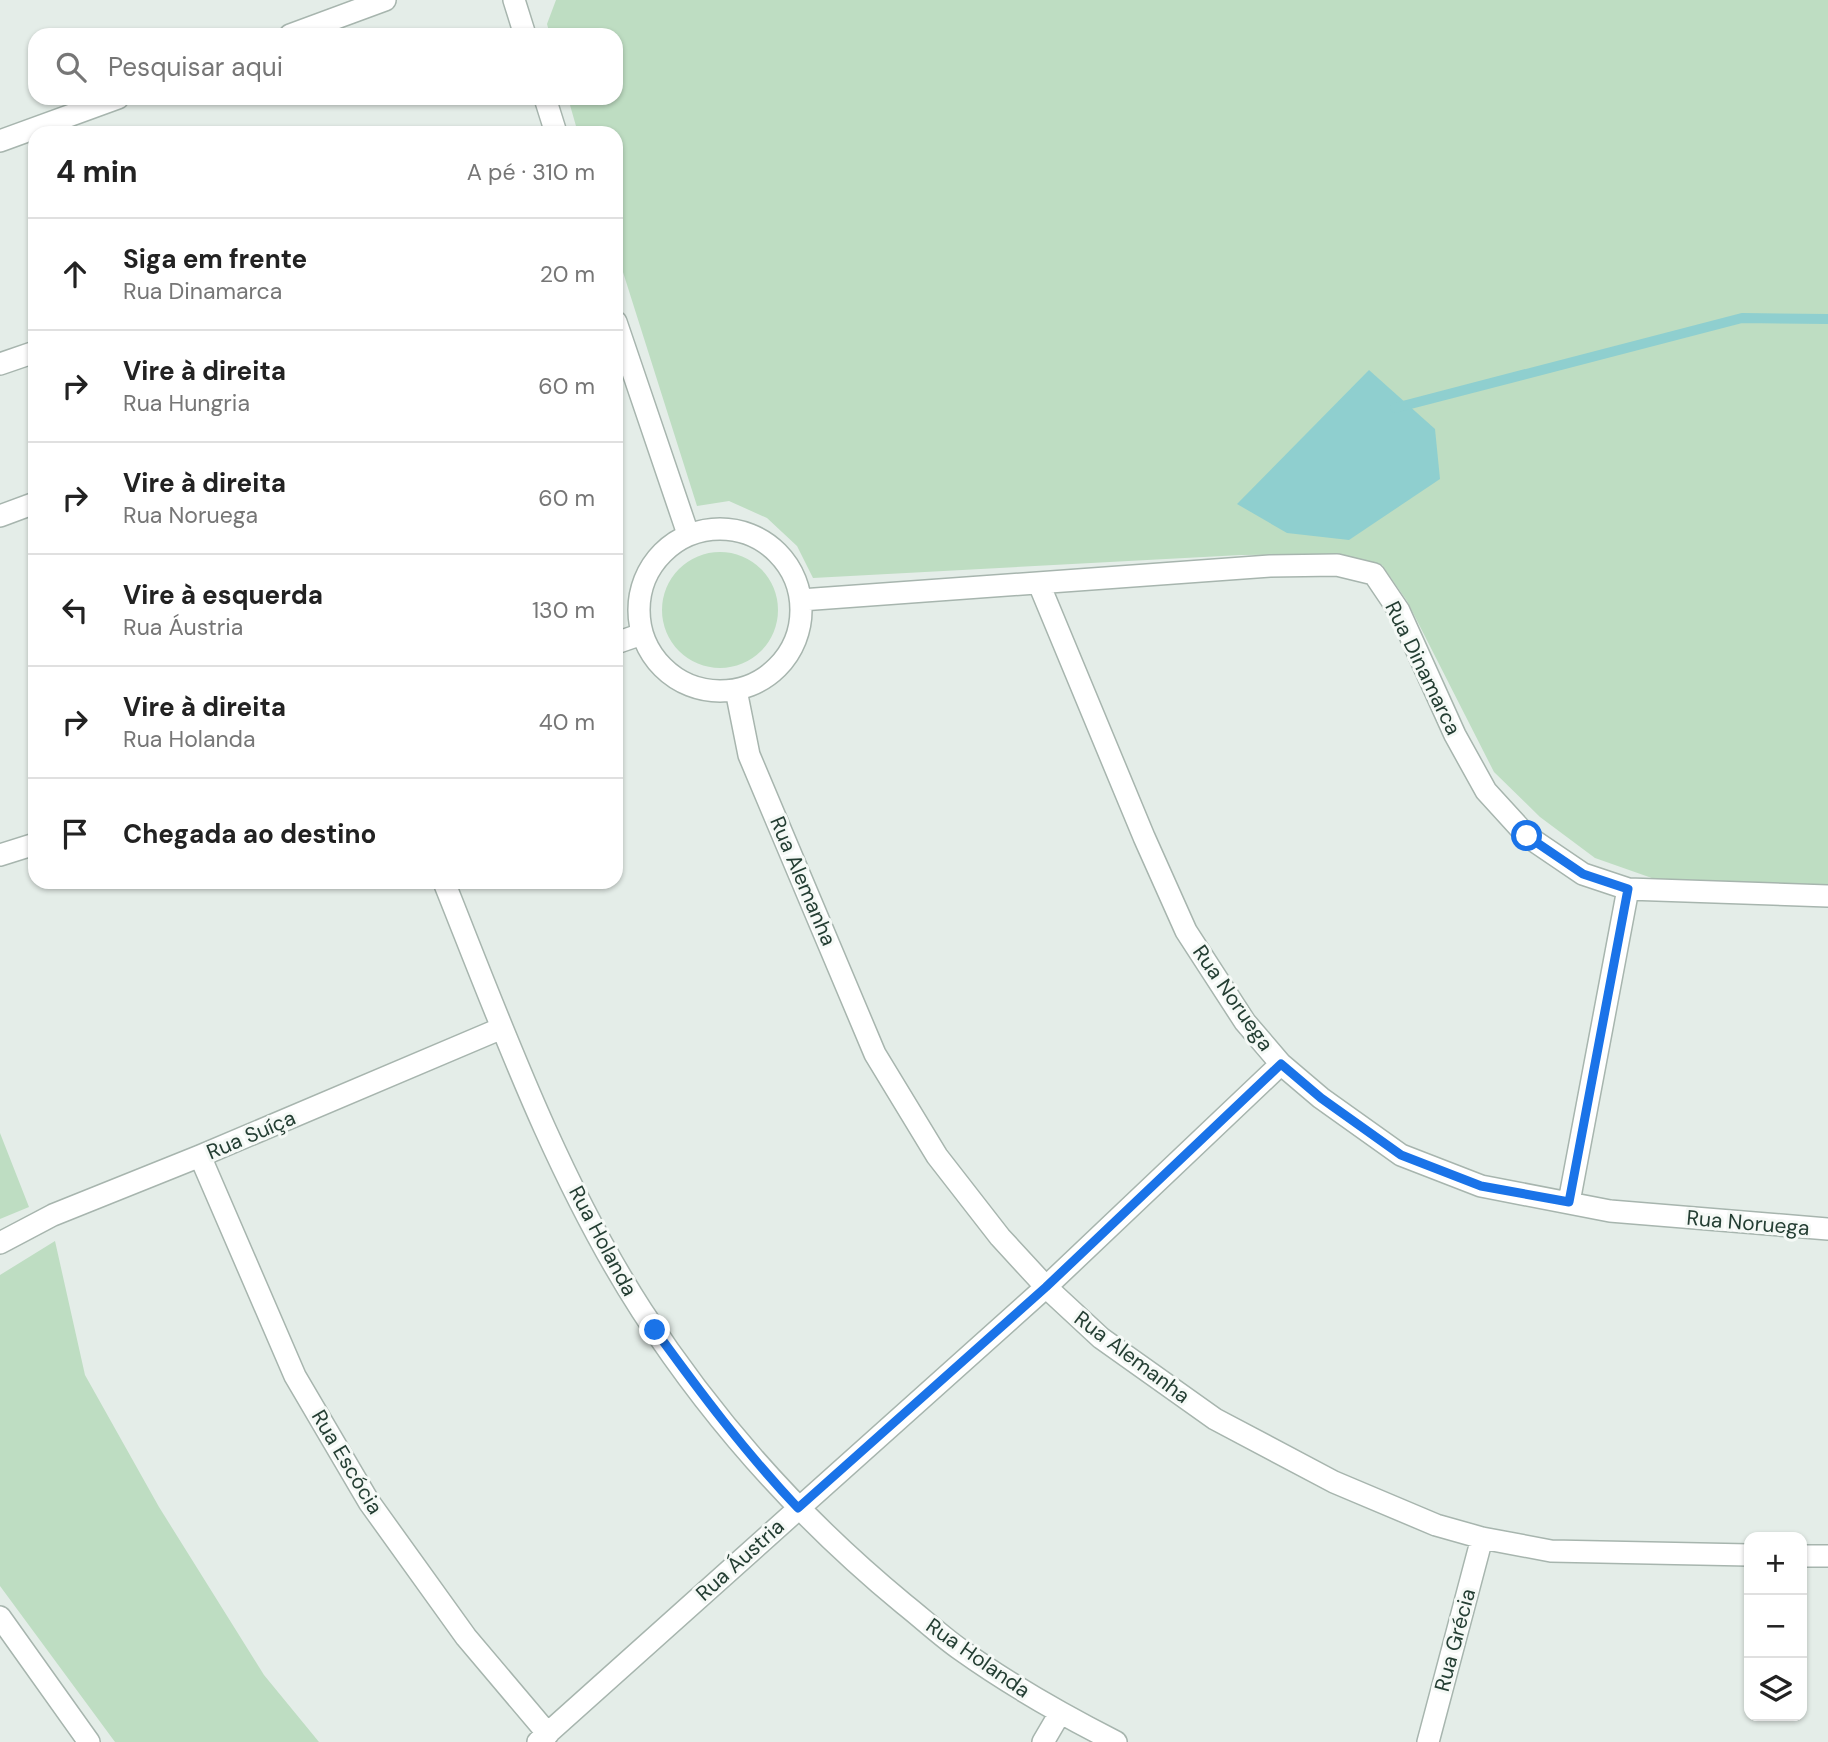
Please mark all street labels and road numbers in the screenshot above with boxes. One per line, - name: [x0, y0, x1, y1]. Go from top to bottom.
- street label: Rua Dinamarca: [1379, 597, 1467, 739]
- street label: Rua Alemanha: [763, 812, 843, 950]
- street label: Rua Noruega: [1186, 939, 1280, 1057]
- street label: Rua Suíça: [202, 1104, 300, 1166]
- street label: Rua Holanda: [562, 1181, 644, 1301]
- street label: Rua Noruega: [1685, 1204, 1811, 1242]
- street label: Rua Alemanha: [1069, 1304, 1195, 1410]
- street label: Rua Escócia: [305, 1405, 389, 1519]
- street label: Rua Áustria: [690, 1513, 790, 1607]
- street label: Rua Grécia: [1428, 1586, 1482, 1694]
- street label: Rua Holanda: [920, 1612, 1036, 1704]

